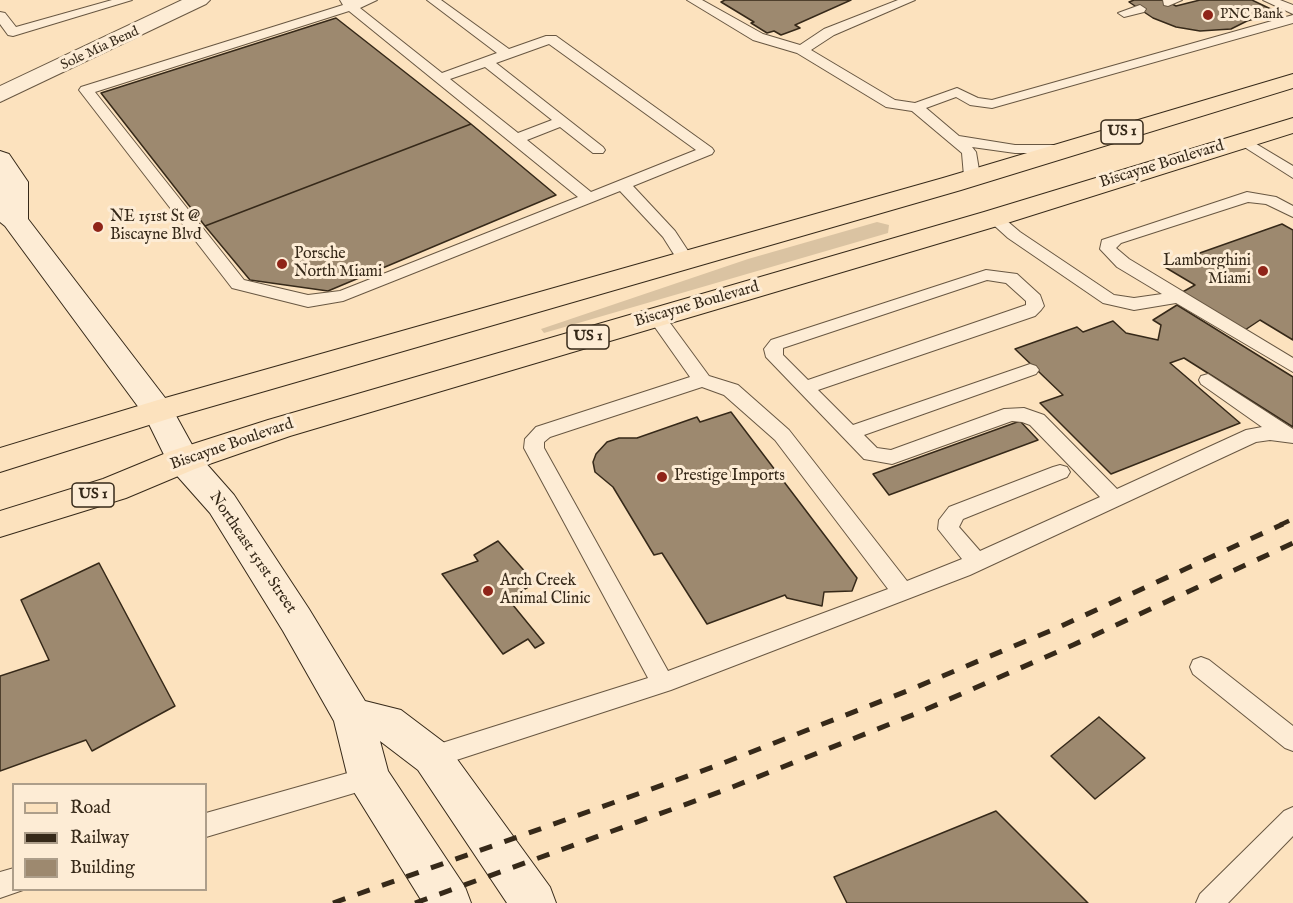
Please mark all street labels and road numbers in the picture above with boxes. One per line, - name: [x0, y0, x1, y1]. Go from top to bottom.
- street label: Sole Mia Bend: [58, 24, 142, 74]
- road number: US 1: [1101, 120, 1143, 144]
- street label: Biscayne Boulevard: [1098, 137, 1226, 193]
- street label: Biscayne Boulevard: [632, 278, 762, 332]
- road number: US 1: [567, 325, 609, 349]
- street label: Biscayne Boulevard: [168, 415, 296, 475]
- road number: US 1: [72, 483, 114, 507]
- street label: Northeast 151st Street: [204, 488, 300, 618]

